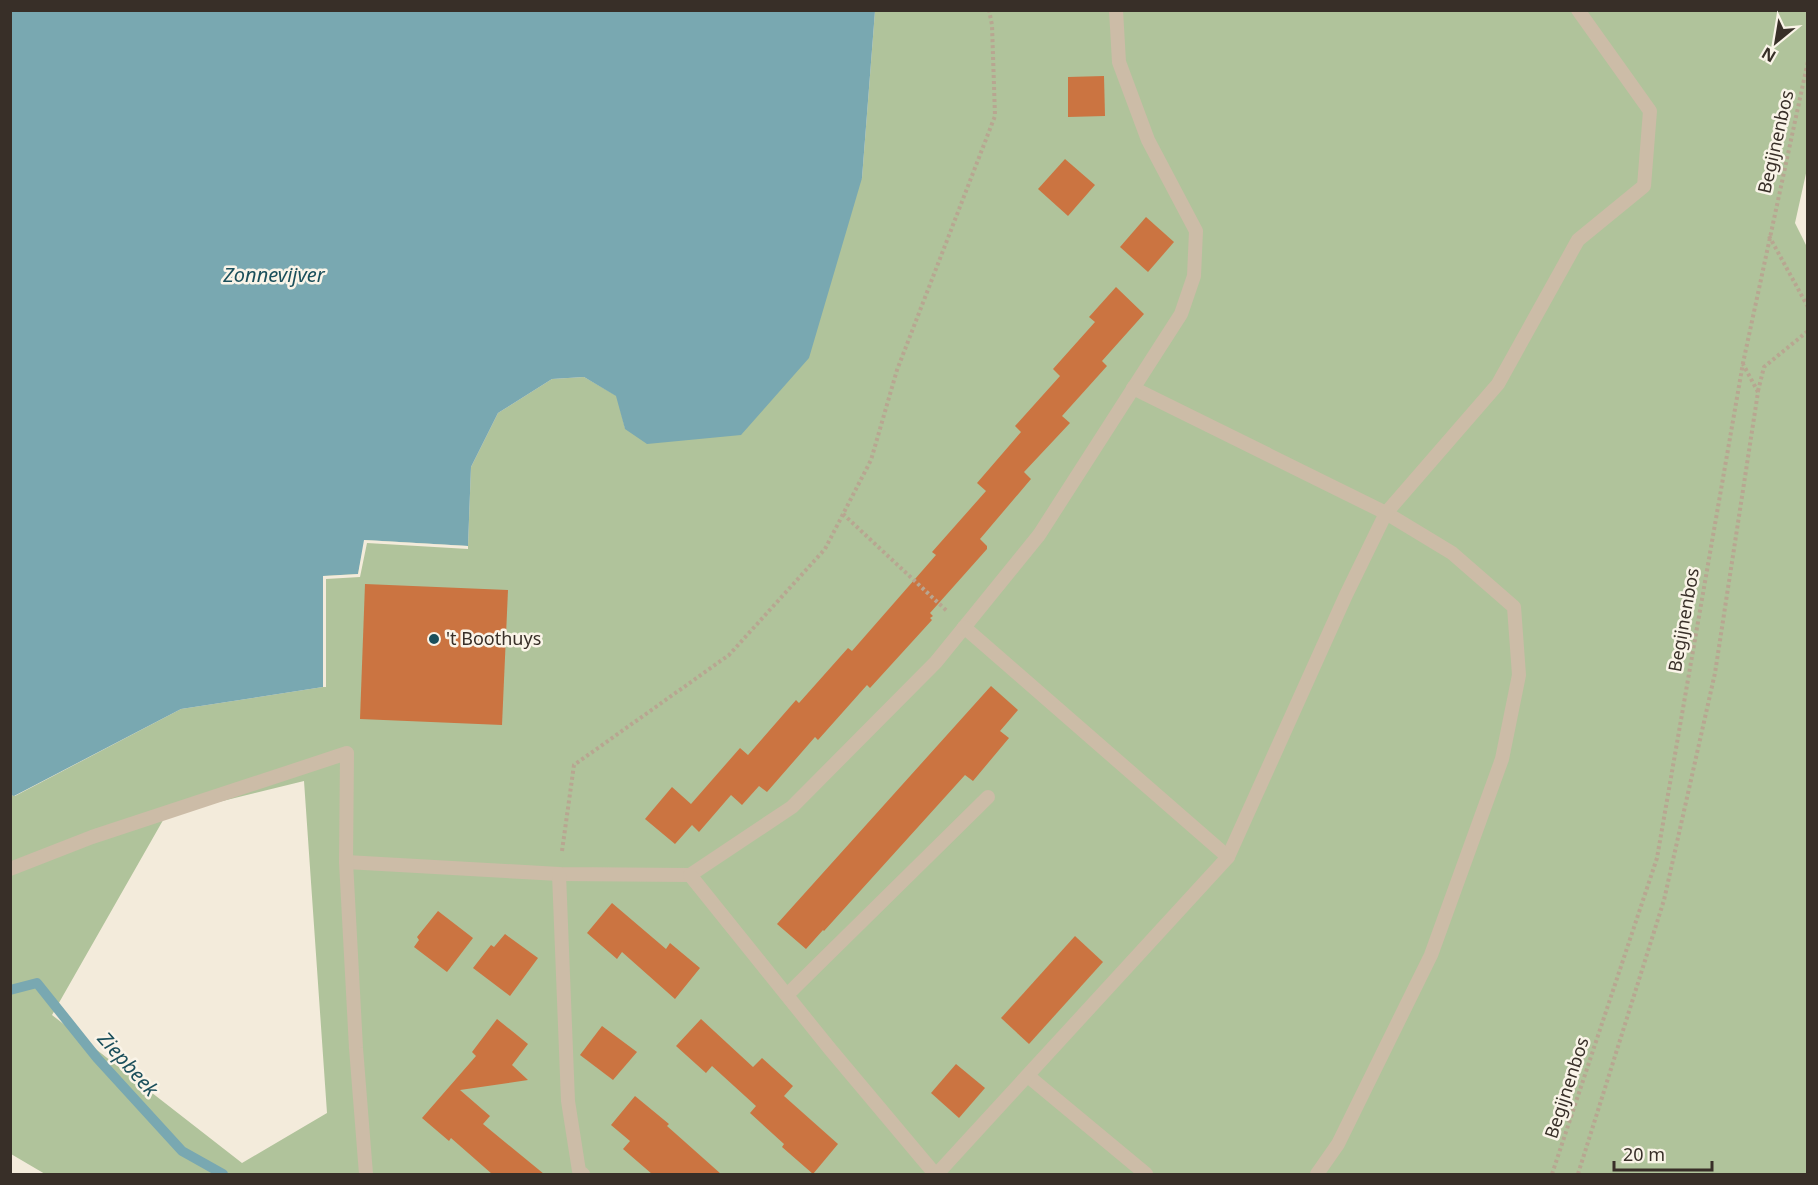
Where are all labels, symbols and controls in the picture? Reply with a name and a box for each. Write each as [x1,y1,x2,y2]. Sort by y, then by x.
north arrow [1746,12,1806,72]
text: N [1757,42,1780,68]
street label: Begijnenbos [1752,88,1799,196]
water label: Zonnevijver [222,261,326,288]
street label: Begijnenbos [1662,566,1704,674]
place label: 't Boothuys [446,626,541,650]
marker: 't Boothuys [427,632,441,646]
water label: Ziepbeek [91,1025,165,1103]
street label: Begijnenbos [1538,1034,1594,1141]
scale bar [1614,1134,1712,1172]
text: 20 m [1623,1142,1665,1166]

